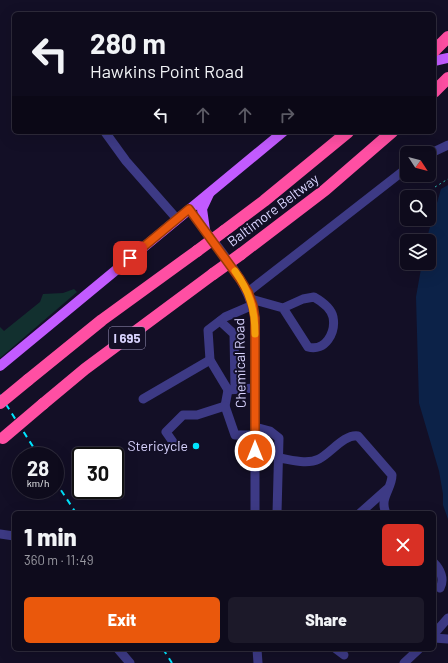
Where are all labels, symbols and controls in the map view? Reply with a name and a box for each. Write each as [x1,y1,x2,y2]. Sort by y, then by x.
text: 280 m [90,26,166,60]
icon: left [24,28,76,80]
text: Hawkins Point Road [90,60,244,82]
icon: left [150,104,172,126]
icon: ahead [192,104,214,126]
icon: ahead [234,104,256,126]
icon: right [276,104,298,126]
north arrow [400,146,436,182]
map controls [400,146,436,270]
street label: Baltimore Beltway [224,169,322,250]
button: search [400,190,436,226]
button: layers [400,234,436,270]
pin [113,241,147,275]
icon: arrive [119,247,141,269]
street label: Chemical Road [230,318,249,408]
road number: I 695 [109,327,145,349]
position arrow [234,430,276,472]
place label: Stericycle [127,437,188,454]
marker: Stericycle [191,441,201,451]
speed limit sign: 30 [72,447,124,499]
text: 28 [27,456,49,480]
text: km/h [27,477,49,489]
text: 1 min [24,522,77,551]
button: close [382,524,424,566]
text: 360 m · 11:49 [24,552,94,568]
button: Exit [24,597,220,643]
button: Share [228,597,424,643]

